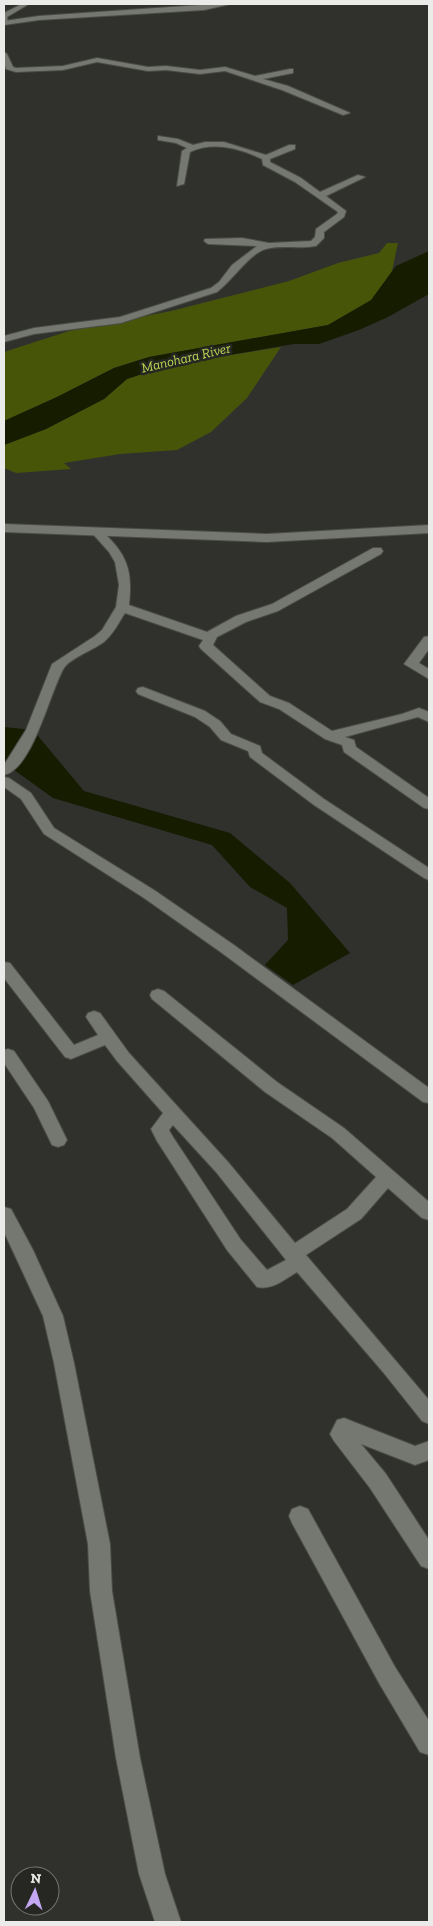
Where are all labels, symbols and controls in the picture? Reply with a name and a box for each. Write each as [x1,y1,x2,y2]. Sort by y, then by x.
water label: Manohara River [140,339,233,377]
north arrow [10,1866,60,1916]
text: N [30,1870,42,1887]

